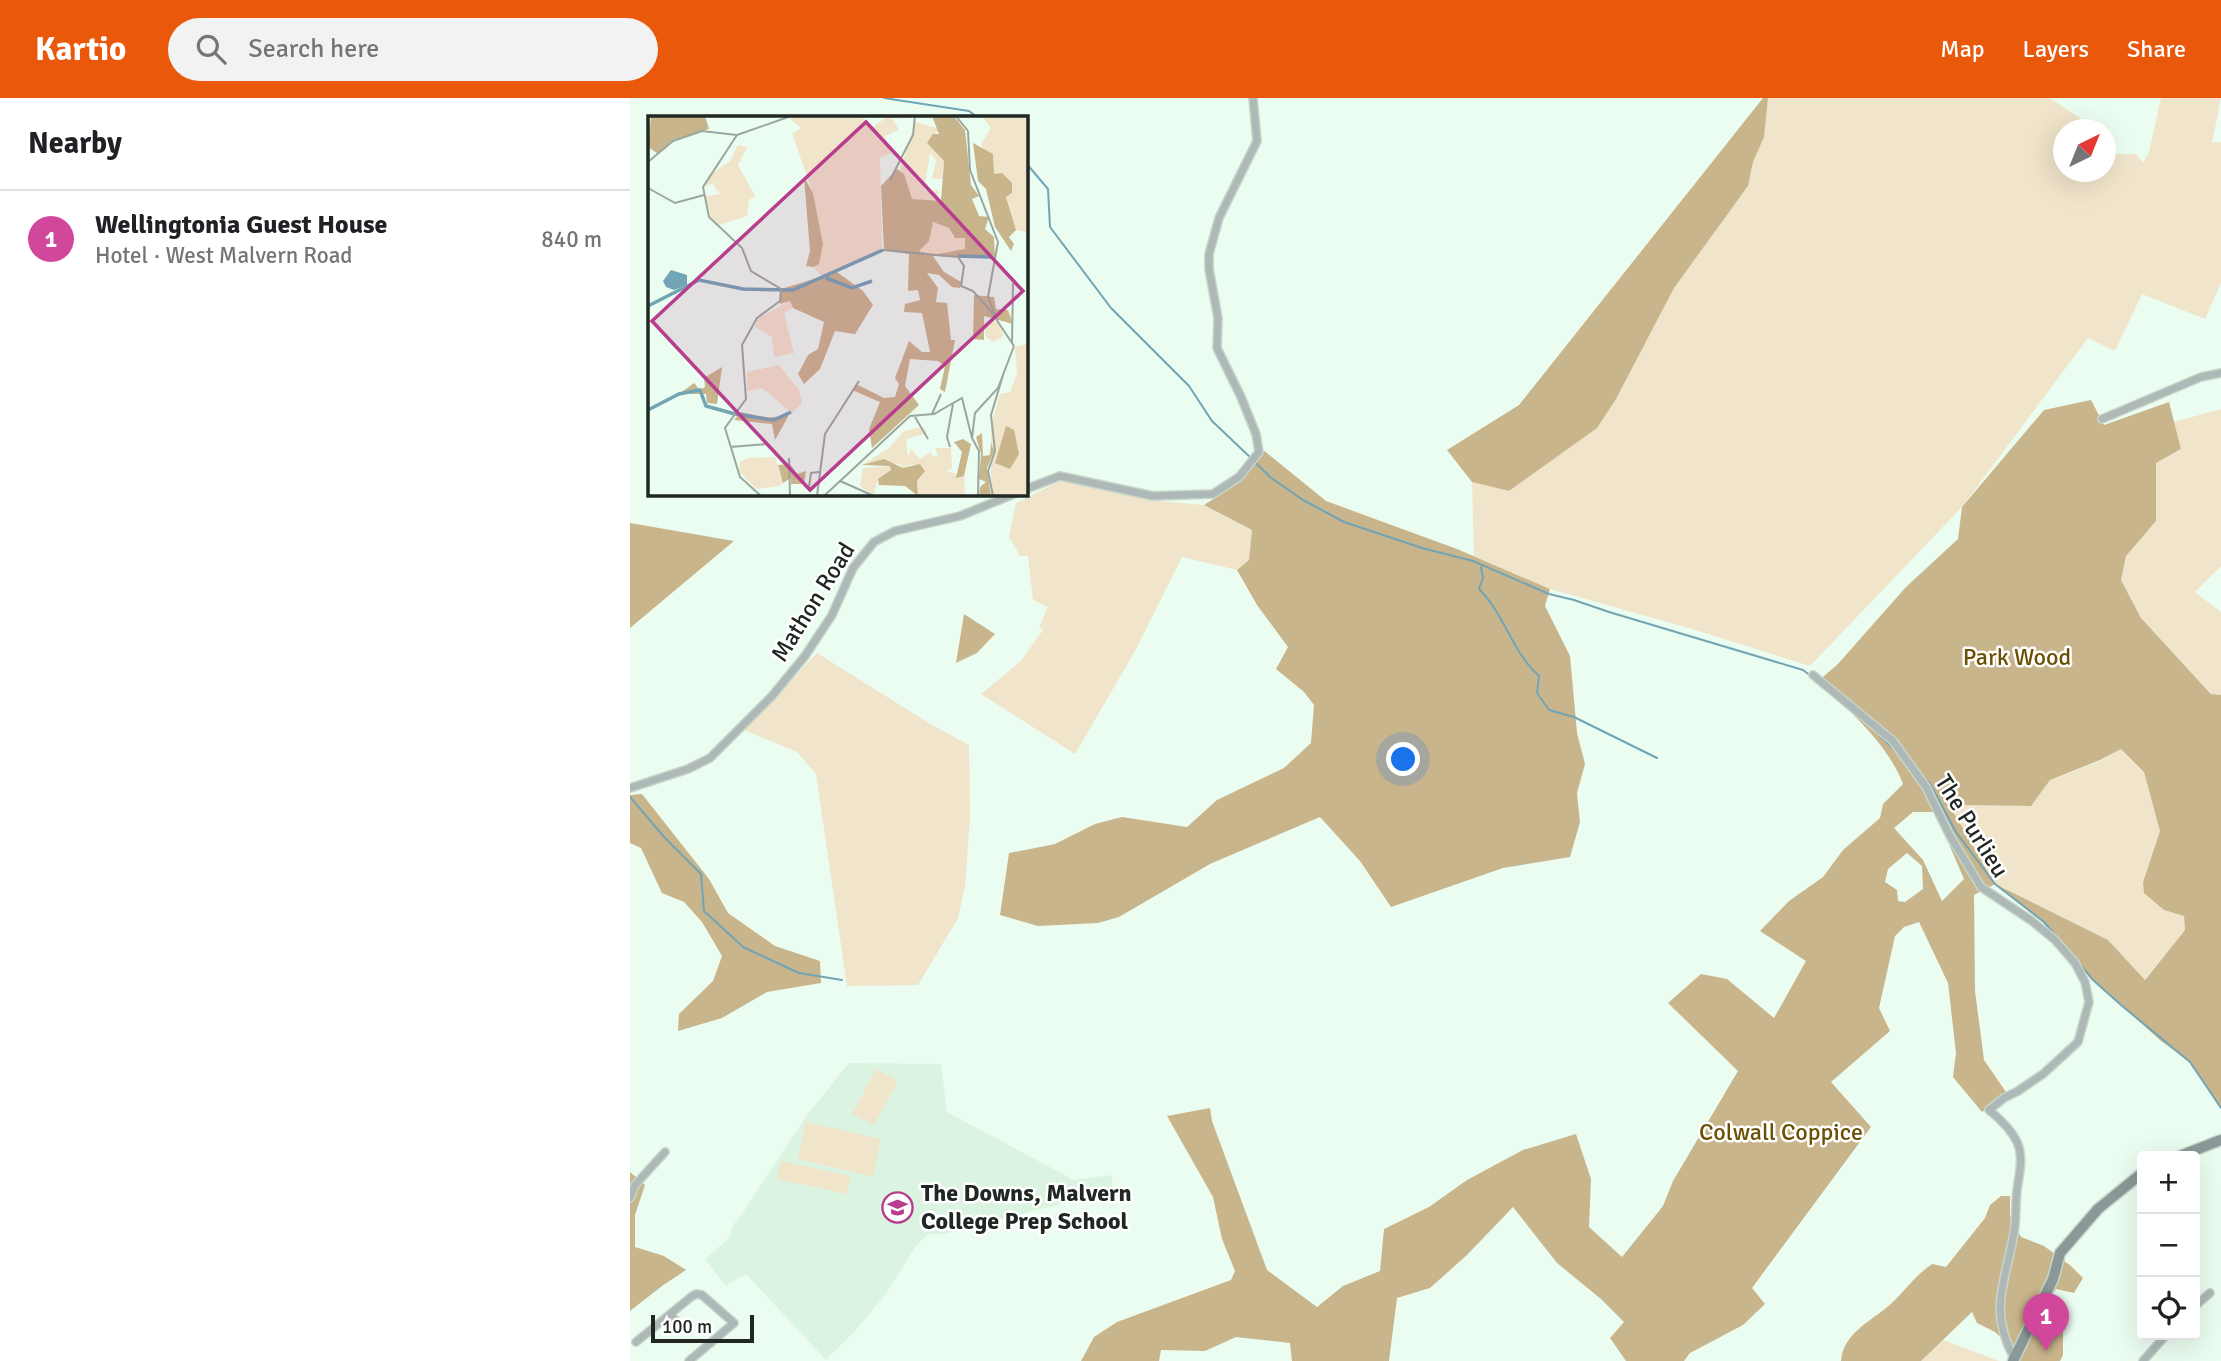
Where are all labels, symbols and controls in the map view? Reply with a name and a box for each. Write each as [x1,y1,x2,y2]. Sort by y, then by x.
search box [168,18,658,81]
text: Kartio [35,29,126,70]
icon: search [192,30,230,68]
text: Search here [248,33,379,65]
text: Map [1940,34,1985,64]
text: Layers [2023,34,2089,64]
text: Share [2127,34,2186,64]
inset map [648,116,1027,495]
north arrow [2053,119,2116,182]
text: Nearby [28,125,122,162]
text: Wellingtonia Guest House [95,209,387,241]
text: 1 [45,225,57,254]
text: 840 m [541,225,602,254]
text: Hotel · West Malvern Road [95,241,353,270]
street label: Mathon Road [765,537,861,667]
park label: Park Wood [1963,642,2071,672]
your location [1386,742,1420,776]
street label: The Purlieu [1929,769,2015,883]
park label: Colwall Coppice [1699,1117,1863,1147]
map controls [2137,1151,2200,1340]
button: + [2137,1151,2200,1214]
place label: The Downs, Malvern College Prep School [921,1178,1132,1236]
school or university icon: The Downs, Malvern College Prep School [881,1190,915,1224]
button: − [2137,1214,2200,1277]
button: locate [2137,1277,2200,1340]
pin: 1 [2023,1293,2069,1351]
scale bar [651,1312,754,1344]
text: 100 m [662,1315,712,1339]

